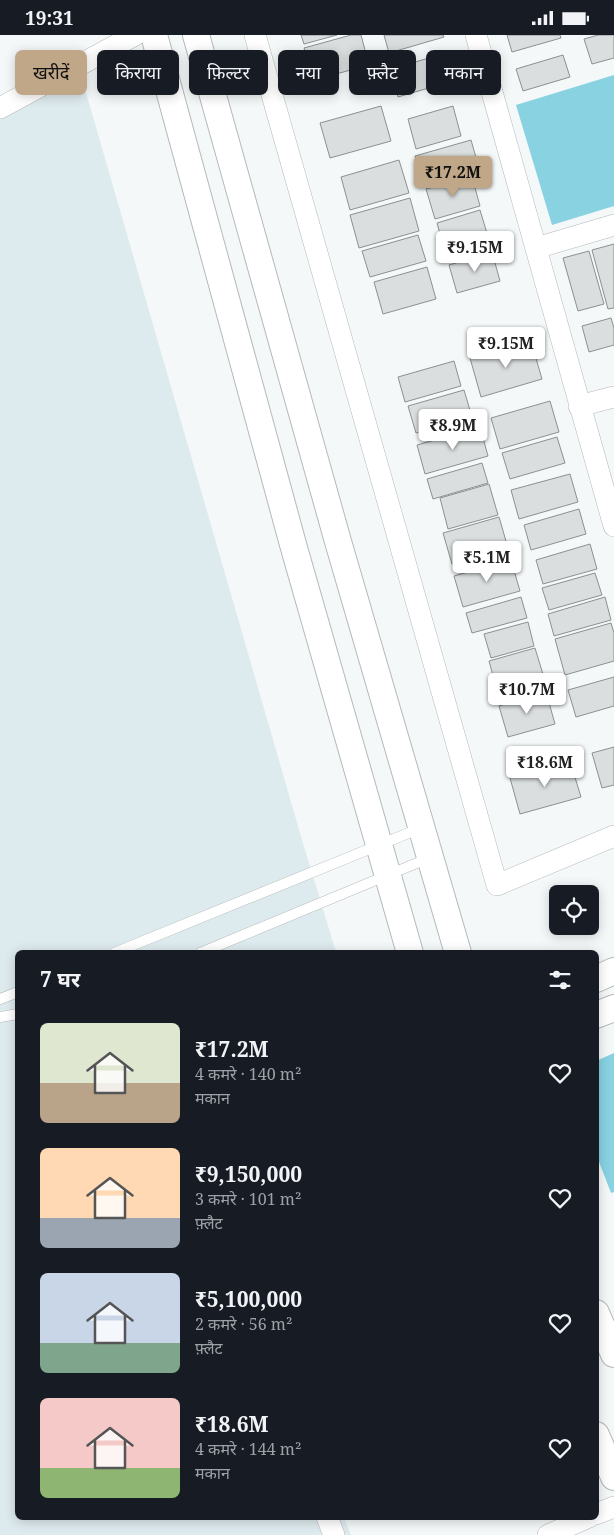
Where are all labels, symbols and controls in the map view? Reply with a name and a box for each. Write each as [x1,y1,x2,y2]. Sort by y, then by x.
text: 19:31 [25,5,74,31]
chip: खरीदें [15,50,87,95]
chip: किराया [97,50,179,95]
chip: फ़िल्टर [189,50,268,95]
chip: नया [278,50,339,95]
chip: फ़्लैट [349,50,416,95]
chip: मकान [426,50,501,95]
pin: ₹17.2M [412,155,494,198]
text: ₹17.2M [425,161,481,183]
pin: ₹9.15M [434,231,516,273]
text: ₹9.15M [447,236,503,258]
pin: ₹9.15M [465,327,547,369]
text: ₹9.15M [478,332,534,354]
pin: ₹8.9M [418,409,488,451]
text: ₹8.9M [430,414,476,436]
pin: ₹5.1M [452,541,522,583]
text: ₹5.1M [464,546,510,568]
pin: ₹10.7M [486,673,568,715]
text: ₹10.7M [499,678,555,700]
pin: ₹18.6M [504,745,586,788]
text: ₹18.6M [517,751,573,773]
map controls [549,885,599,935]
button: locate [549,885,599,935]
text: 7 घर [40,965,80,993]
icon: filters [546,966,574,994]
text: ₹17.2M [195,1035,269,1063]
icon: home [80,1043,140,1103]
icon: heart [546,1059,574,1087]
text: 4 कमरे · 140 m² [195,1063,301,1085]
text: मकान [195,1087,230,1109]
text: ₹9,150,000 [195,1160,302,1188]
icon: home [80,1168,140,1228]
icon: heart [546,1184,574,1212]
text: 3 कमरे · 101 m² [195,1188,301,1210]
text: फ़्लैट [195,1212,223,1234]
text: ₹5,100,000 [195,1285,302,1313]
icon: home [80,1293,140,1353]
icon: heart [546,1309,574,1337]
text: 2 कमरे · 56 m² [195,1313,292,1335]
text: फ़्लैट [195,1337,223,1359]
text: ₹18.6M [195,1410,269,1438]
icon: home [80,1418,140,1478]
icon: heart [546,1434,574,1462]
text: 4 कमरे · 144 m² [195,1438,301,1460]
text: मकान [195,1462,230,1484]

